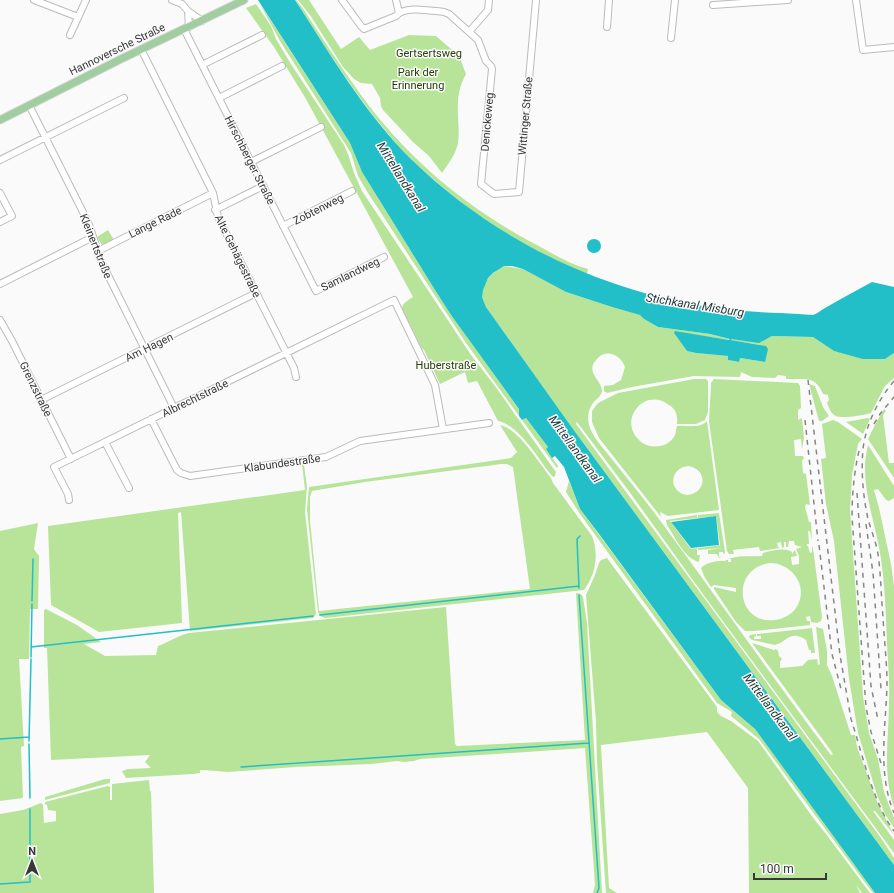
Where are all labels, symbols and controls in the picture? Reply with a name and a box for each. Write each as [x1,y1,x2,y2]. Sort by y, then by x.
street label: Hannoversche Straße [67,21,167,78]
park label: Gertsertsweg [396,47,462,60]
park label: Park der Erinnerung [392,66,444,92]
street label: Wittinger Straße [516,76,535,156]
street label: Denickeweg [478,92,497,152]
street label: Hirschberger Straße [222,114,278,207]
water label: Mittellandkanal [374,140,428,215]
street label: Zobtenweg [291,191,346,228]
street label: Lange Rade [127,204,184,241]
street label: Kleinertstraße [77,212,114,281]
street label: Alte Gehägestraße [212,213,263,300]
street label: Samlandweg [319,255,382,294]
water label: Stichkanal Misburg [645,290,746,320]
street label: Am Hagen [123,330,175,365]
park label: Huberstraße [416,359,477,372]
street label: Grenzstraße [17,360,55,419]
street label: Albrechtstraße [160,377,231,420]
water label: Mittellandkanal [546,413,604,485]
street label: Klabundestraße [243,452,321,475]
water label: Mittellandkanal [740,671,800,743]
north arrow [12,841,52,881]
text: N [28,845,36,858]
scale bar [754,855,826,881]
text: 100 m [760,862,794,876]

